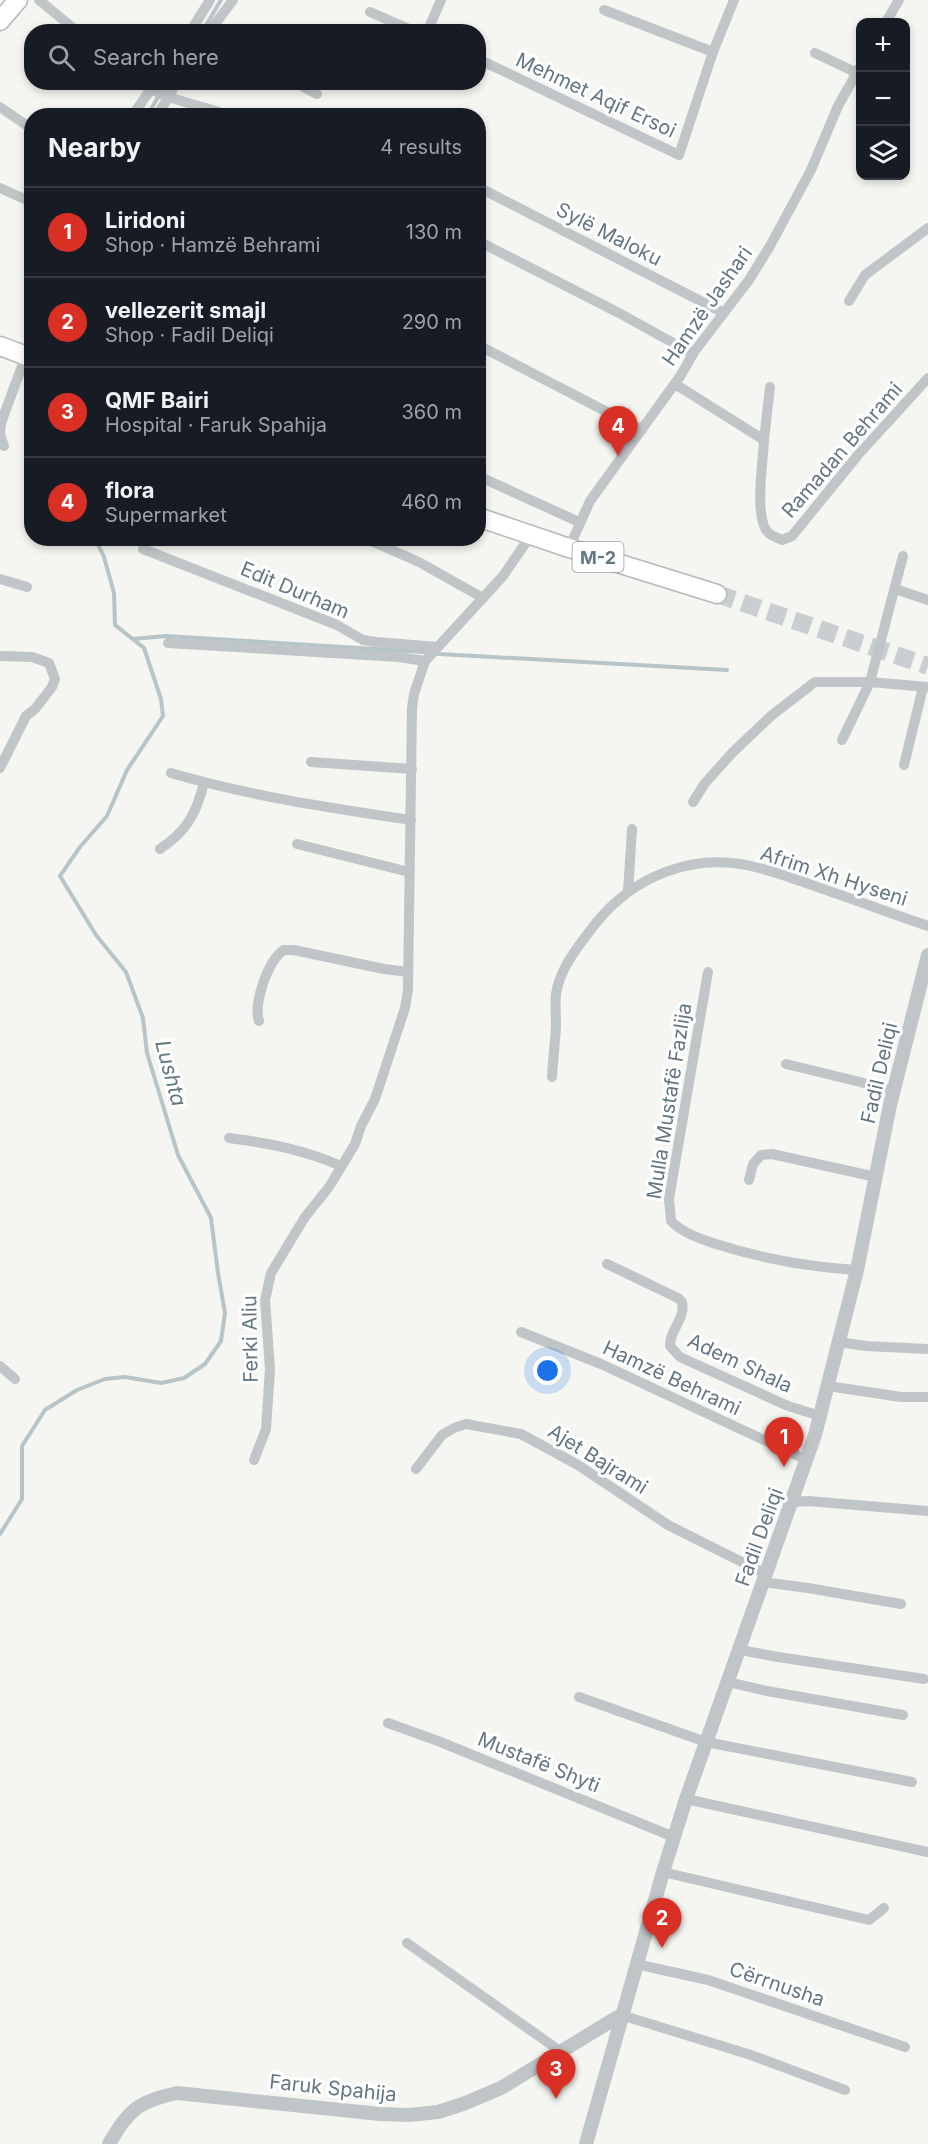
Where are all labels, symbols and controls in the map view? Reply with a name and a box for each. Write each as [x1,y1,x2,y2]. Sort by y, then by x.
map controls [856,18,910,180]
button: + [856,18,910,72]
search box [24,24,486,90]
icon: search [45,41,78,74]
text: Search here [93,44,219,70]
street label: Mehmet Aqif Ersoi [512,47,680,143]
button: − [856,72,910,126]
button: layers [856,126,910,180]
text: Nearby [48,132,141,163]
text: 4 results [380,135,462,159]
street label: Sylë Maloku [552,197,666,271]
text: Liridoni [105,207,186,233]
text: 1 [63,220,72,244]
text: 130 m [406,220,462,244]
text: Shop · Hamzë Behrami [105,233,320,257]
street label: Hamzë Jashari [657,242,757,370]
text: vellezerit smajl [105,297,266,323]
text: 2 [61,310,74,334]
text: 290 m [402,310,462,334]
text: Shop · Fadil Deliqi [105,323,274,347]
street label: Ramadan Behrami [777,377,907,523]
text: QMF Bairi [105,387,209,413]
text: 3 [61,400,74,424]
text: 360 m [401,400,462,424]
pin: 4 [598,406,638,456]
text: Hospital · Faruk Spahija [105,413,327,437]
text: flora [105,477,155,503]
text: 4 [61,490,74,514]
text: 460 m [401,490,462,514]
text: Supermarket [105,503,227,527]
road number: M-2 [572,542,624,572]
street label: Edit Durham [237,556,353,624]
street label: Afrim Xh Hyseni [757,841,911,911]
street label: Mulla Mustafë Fazlija [642,1001,696,1201]
street label: Fadil Deliqi [856,1020,902,1126]
water label: Lushta [150,1037,192,1109]
street label: Ferki Aliu [237,1295,263,1383]
street label: Adem Shala [684,1328,796,1398]
street label: Hamzë Behrami [599,1336,745,1420]
your location [533,1356,562,1385]
pin: 1 [764,1418,804,1467]
street label: Ajet Bajrami [544,1419,652,1499]
street label: Fadil Deliqi [730,1485,788,1589]
street label: Mustafë Shyti [474,1727,604,1797]
pin: 2 [642,1898,682,1948]
street label: Cërrnusha [726,1957,828,2011]
pin: 3 [536,2050,576,2099]
street label: Faruk Spahija [268,2069,398,2107]

